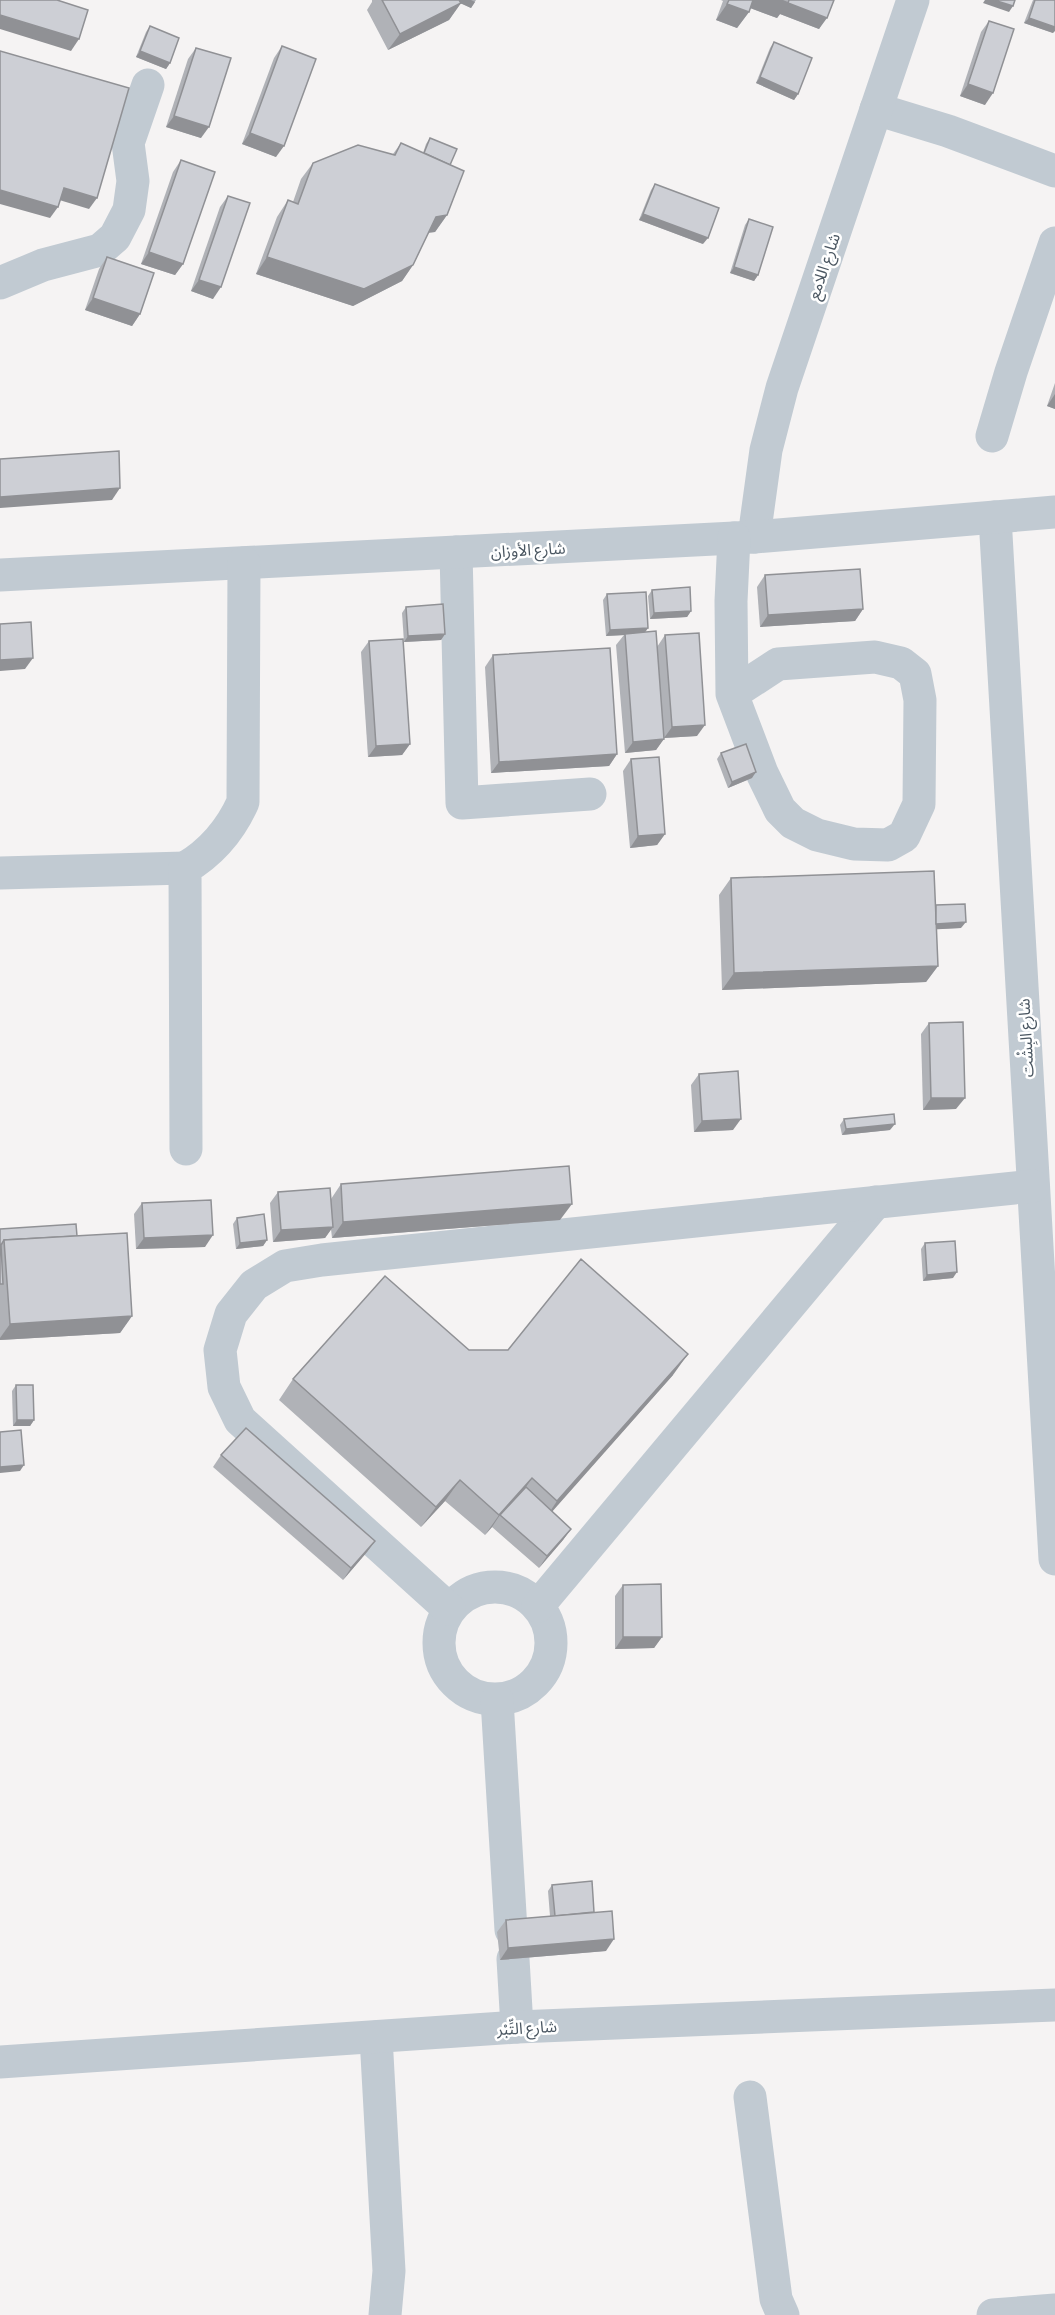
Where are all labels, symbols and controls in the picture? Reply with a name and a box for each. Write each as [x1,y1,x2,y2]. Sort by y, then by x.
street label: شارع اللامع [803,230,847,303]
street label: شارع الأوزان [490,538,566,564]
street label: شارع البِشْت [1013,998,1041,1078]
street label: شارع التِّبْر [495,2016,558,2042]

